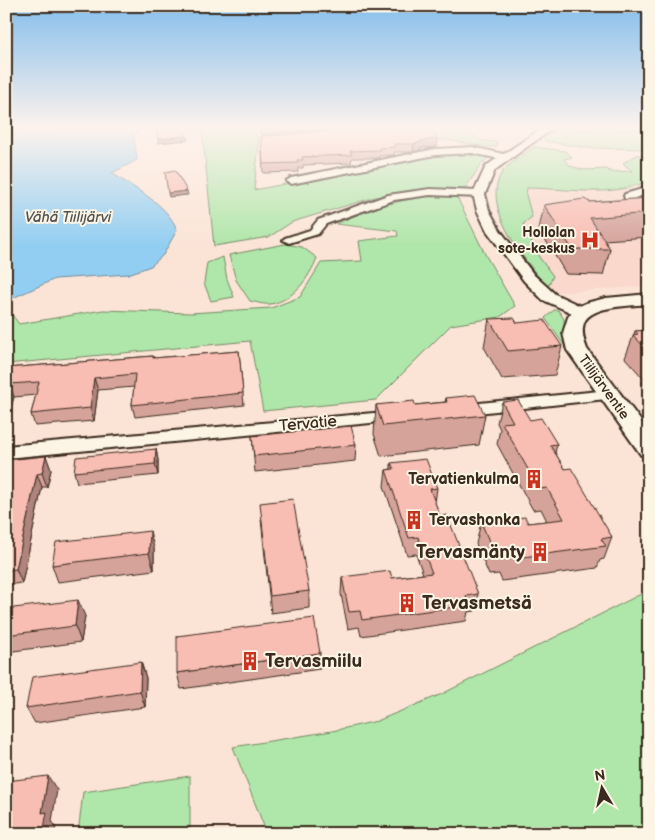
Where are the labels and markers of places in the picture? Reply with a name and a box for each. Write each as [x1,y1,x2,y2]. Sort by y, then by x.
place label: Hollolan sote-keskus [498,224,575,257]
hospital icon: Hollolan sote-keskus [579,229,601,251]
building icon: Tervatienkulma [523,468,545,490]
place label: Tervatienkulma [408,470,519,489]
building icon: Tervashonka [403,509,425,531]
place label: Tervashonka [429,511,520,530]
place label: Tervasmänty [416,541,525,564]
building icon: Tervasmänty [529,541,551,563]
building icon: Tervasmetsä [396,592,418,614]
place label: Tervasmetsä [422,592,532,615]
building icon: Tervasmiilu [239,650,261,672]
place label: Tervasmiilu [265,650,362,673]

